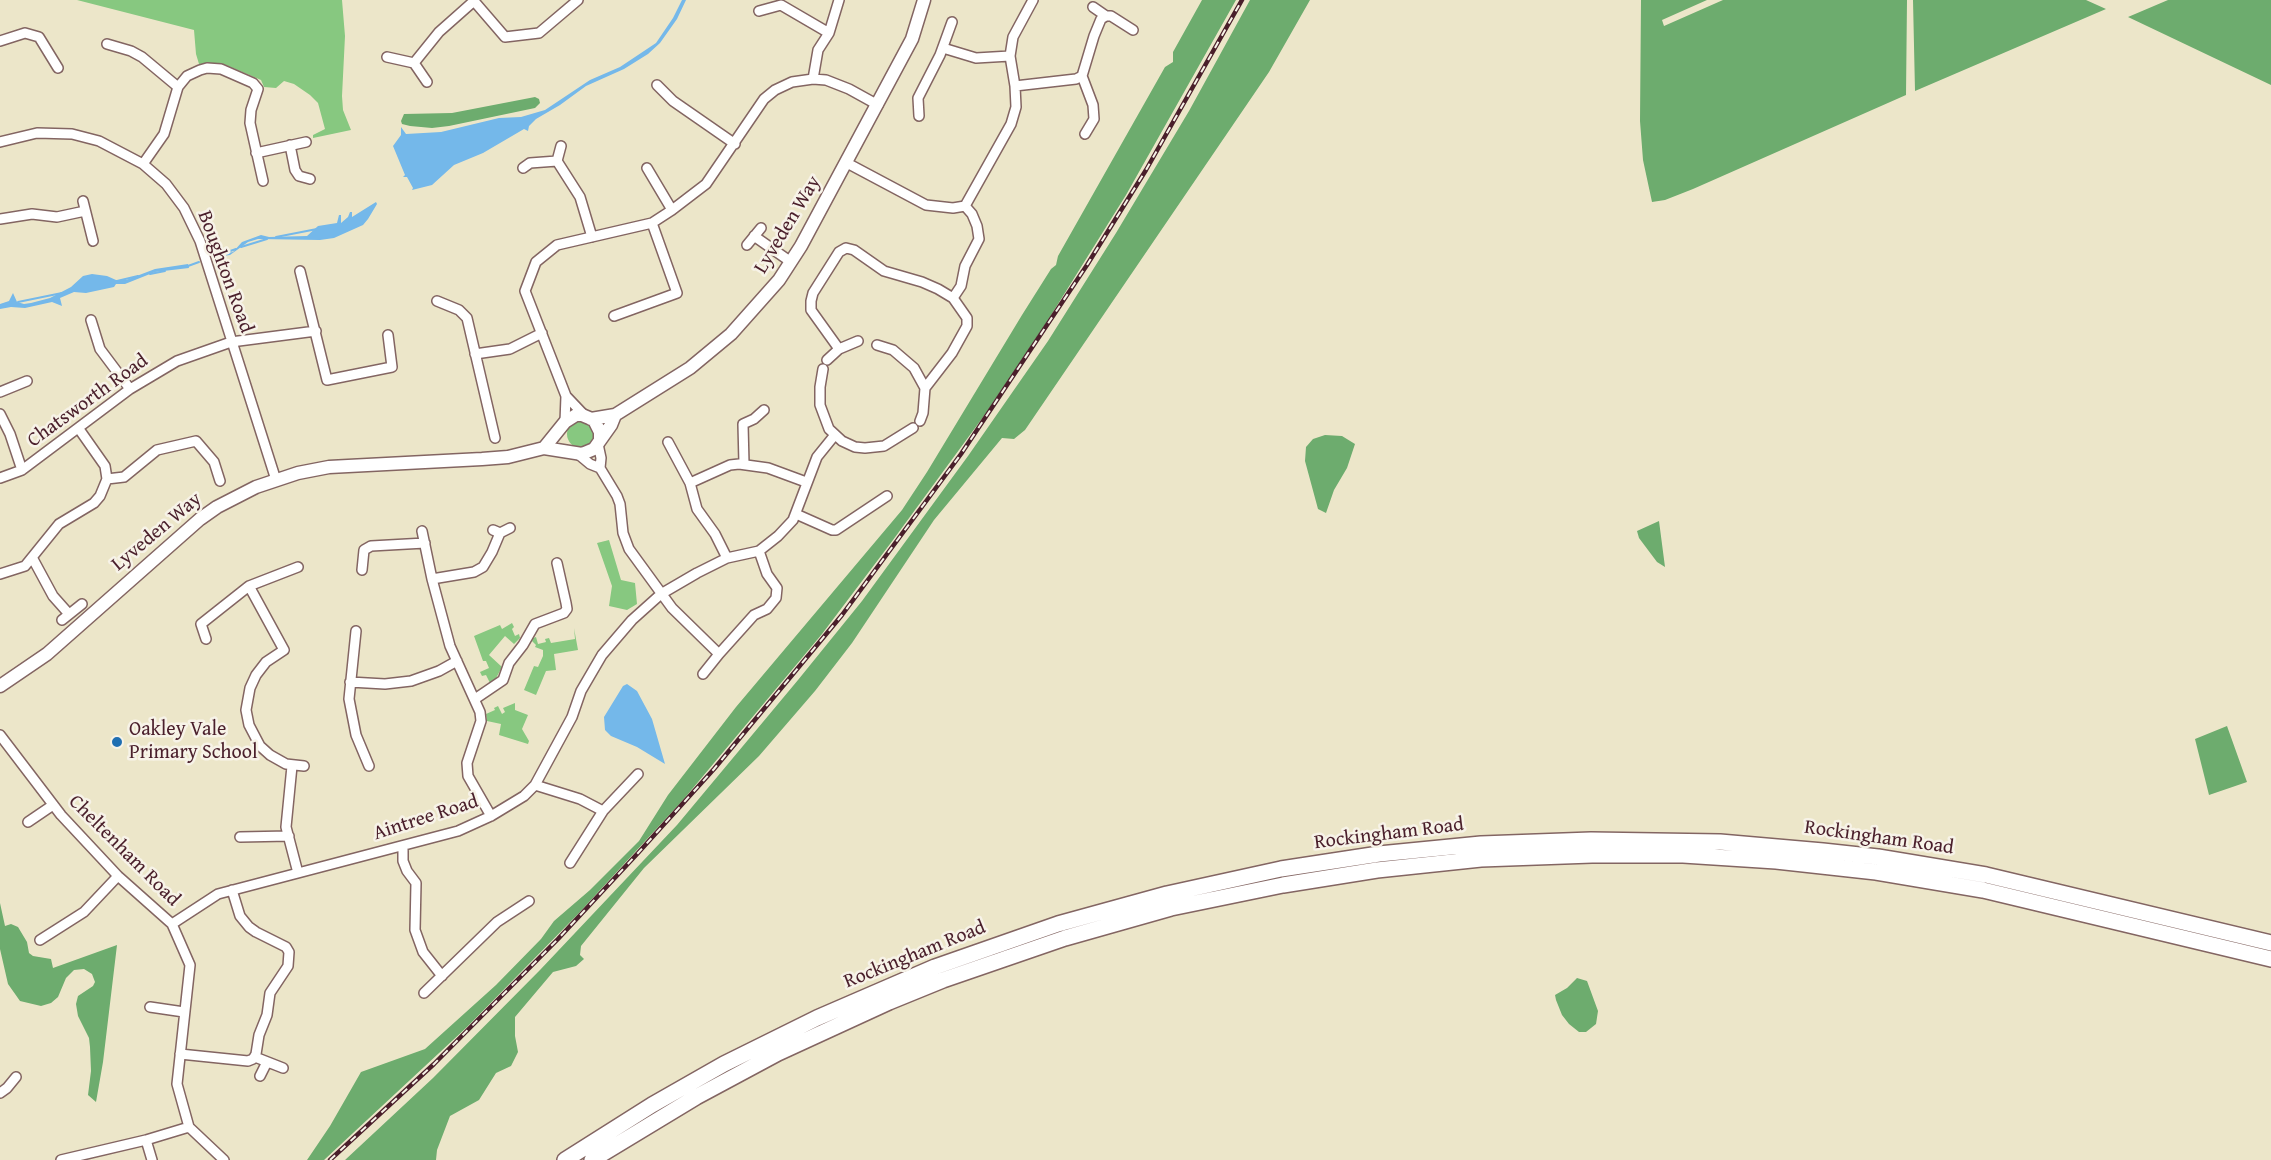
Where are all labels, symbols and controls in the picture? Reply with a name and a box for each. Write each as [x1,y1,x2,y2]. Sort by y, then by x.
street label: Lyveden Way [749,172,827,278]
street label: Boughton Road [192,208,258,336]
street label: Chatsworth Road [23,349,153,453]
street label: Lyveden Way [107,487,207,577]
place label: Oakley Vale Primary School [129,718,258,765]
marker: Oakley Vale Primary School [110,735,124,749]
street label: Cheltenham Road [63,790,185,912]
street label: Aintree Road [370,790,482,846]
street label: Rockingham Road [1313,813,1465,855]
street label: Rockingham Road [1803,816,1955,860]
street label: Rockingham Road [841,916,989,994]

